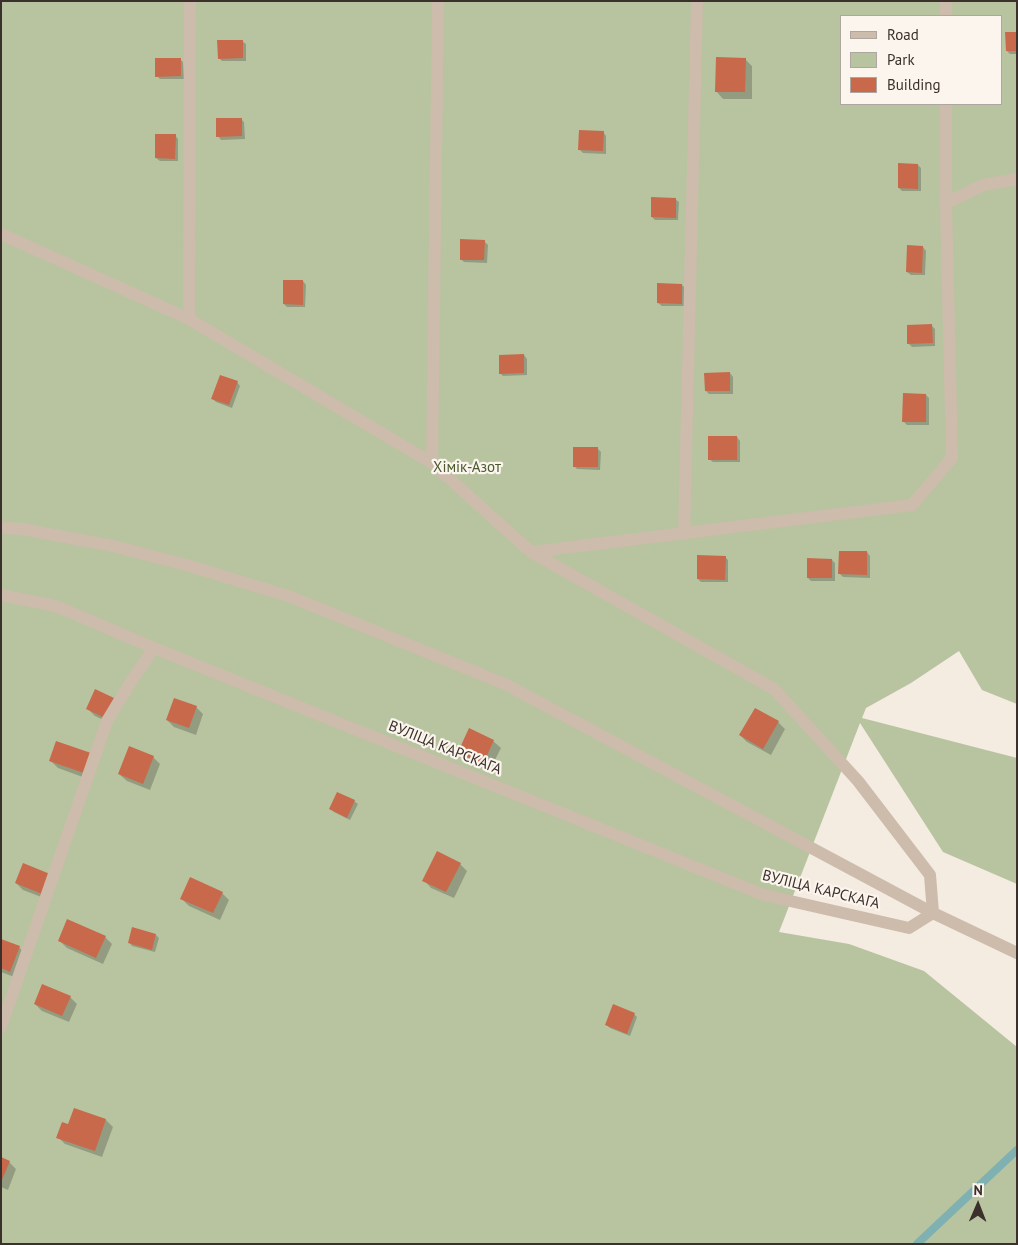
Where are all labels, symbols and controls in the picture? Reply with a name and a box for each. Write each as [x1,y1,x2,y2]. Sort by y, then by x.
legend [840,15,1003,105]
text: Road [887,25,919,44]
text: Park [887,50,915,69]
text: Building [887,75,941,94]
park label: Хімік-Азот [433,459,501,477]
street label: ВУЛІЦА КАРСКАГА [386,717,504,779]
street label: ВУЛІЦА КАРСКАГА [760,867,882,913]
north arrow [953,1180,1003,1230]
text: N [973,1181,983,1199]

